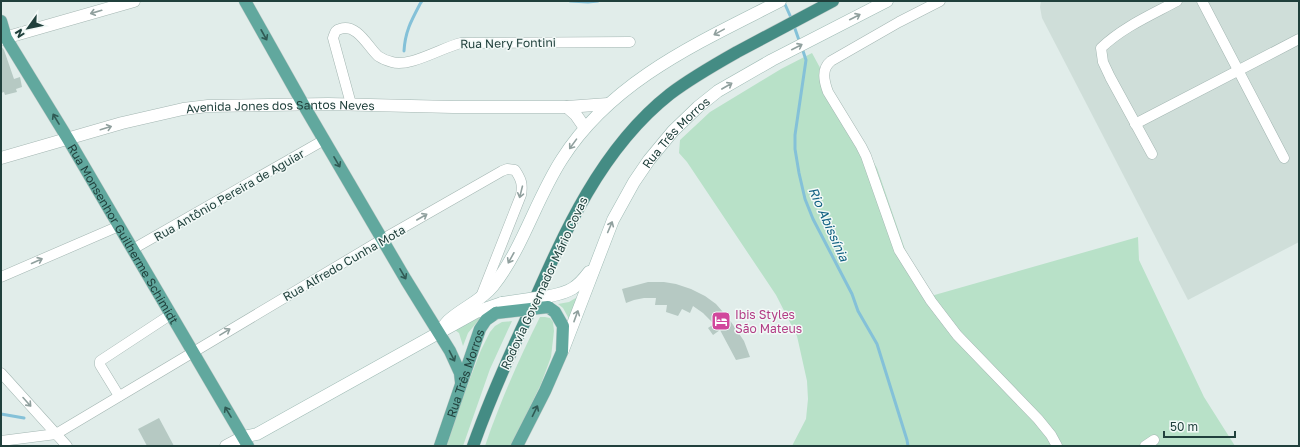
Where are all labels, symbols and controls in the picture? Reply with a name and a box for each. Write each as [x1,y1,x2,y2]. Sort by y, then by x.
north arrow [8,8,48,48]
one-way arrow [90,9,103,16]
one-way arrow [849,13,861,21]
text: N [11,27,27,41]
one-way arrow [261,29,269,41]
one-way arrow [713,29,725,36]
street label: Rua Nery Fontini [460,35,556,51]
one-way arrow [791,43,803,50]
one-way arrow [721,81,733,89]
street label: Rua Três Morros [638,93,713,171]
street label: Avenida Jones dos Santos Neves [185,96,375,116]
one-way arrow [51,113,59,125]
one-way arrow [99,124,112,131]
one-way arrow [568,138,577,149]
street label: Rua Monsenhor Guilherme Schimidt [65,141,182,327]
street label: Rua Antônio Pereira de Aguiar [151,145,307,244]
one-way arrow [334,156,342,168]
water label: Rio Abissínia [805,184,853,264]
one-way arrow [516,185,524,198]
street label: Rodovia Governador Mário Covas [497,194,591,372]
one-way arrow [416,212,428,220]
one-way arrow [607,221,615,233]
street label: Rua Alfredo Cunha Mota [280,222,408,304]
one-way arrow [506,252,514,264]
one-way arrow [30,257,42,264]
one-way arrow [399,268,407,280]
place label: Ibis Styles São Mateus [735,307,802,336]
one-way arrow [572,310,580,322]
hotel icon: Ibis Styles São Mateus [710,310,732,332]
street label: Rua Três Morros [443,327,487,419]
one-way arrow [219,328,231,336]
one-way arrow [449,350,457,362]
one-way arrow [23,397,32,407]
one-way arrow [532,406,539,418]
one-way arrow [224,407,232,418]
scale bar [1164,413,1235,439]
text: 50 m [1170,419,1198,434]

